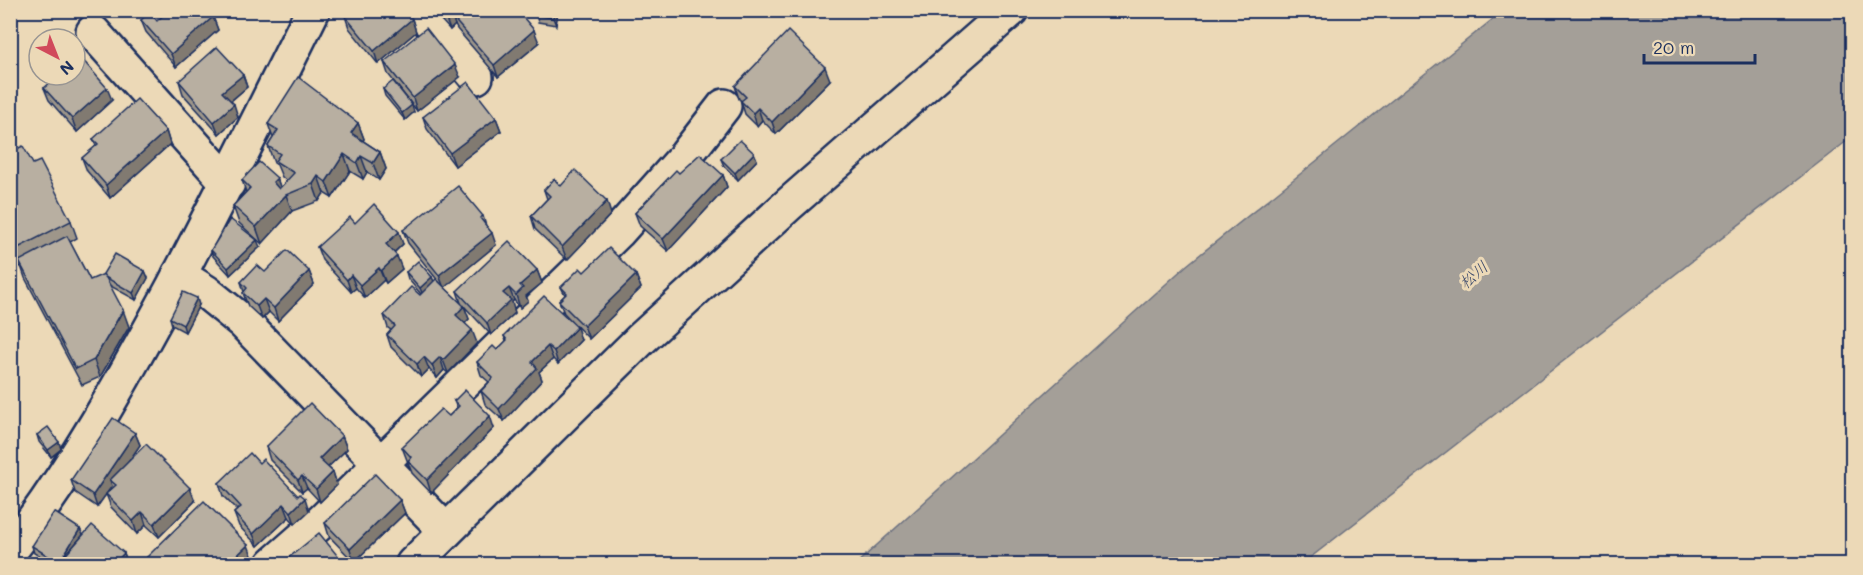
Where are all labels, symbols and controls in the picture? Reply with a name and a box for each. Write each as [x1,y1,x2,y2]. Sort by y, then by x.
north arrow [27,27,87,87]
scale bar [1644,27,1755,65]
text: 20 m [1653,35,1694,59]
text: N [56,57,79,80]
water label: 松川 [1454,256,1492,292]

